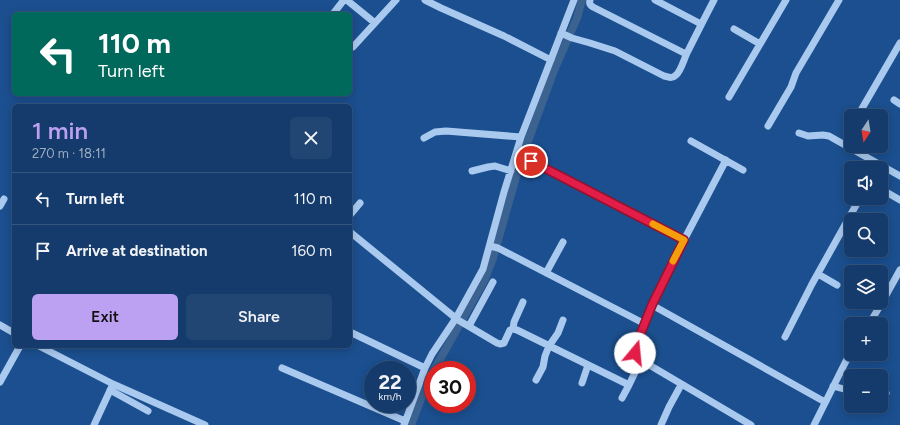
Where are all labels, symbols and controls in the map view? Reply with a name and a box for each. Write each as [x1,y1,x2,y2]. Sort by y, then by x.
text: 110 m [98,26,171,60]
icon: left [32,28,84,80]
text: Turn left [98,60,165,82]
north arrow [844,109,888,153]
map controls [844,109,888,413]
text: 1 min [32,116,88,145]
button: close [290,117,332,159]
pin [514,144,548,178]
text: 270 m · 18:11 [32,146,106,161]
icon: arrive [520,150,542,172]
button: sound [844,161,888,205]
icon: left [32,188,54,210]
text: Turn left [66,190,124,208]
text: 110 m [294,190,332,208]
button: search [844,213,888,257]
icon: arrive [32,240,54,262]
text: Arrive at destination [66,242,207,260]
text: 160 m [291,242,332,260]
button: layers [844,265,888,309]
button: Exit [32,294,178,340]
button: Share [186,294,332,340]
button: + [844,317,888,361]
position arrow [614,332,656,374]
speed limit sign: 30 [424,361,476,413]
button: − [844,369,888,413]
text: 22 [378,370,402,394]
text: km/h [379,390,401,403]

